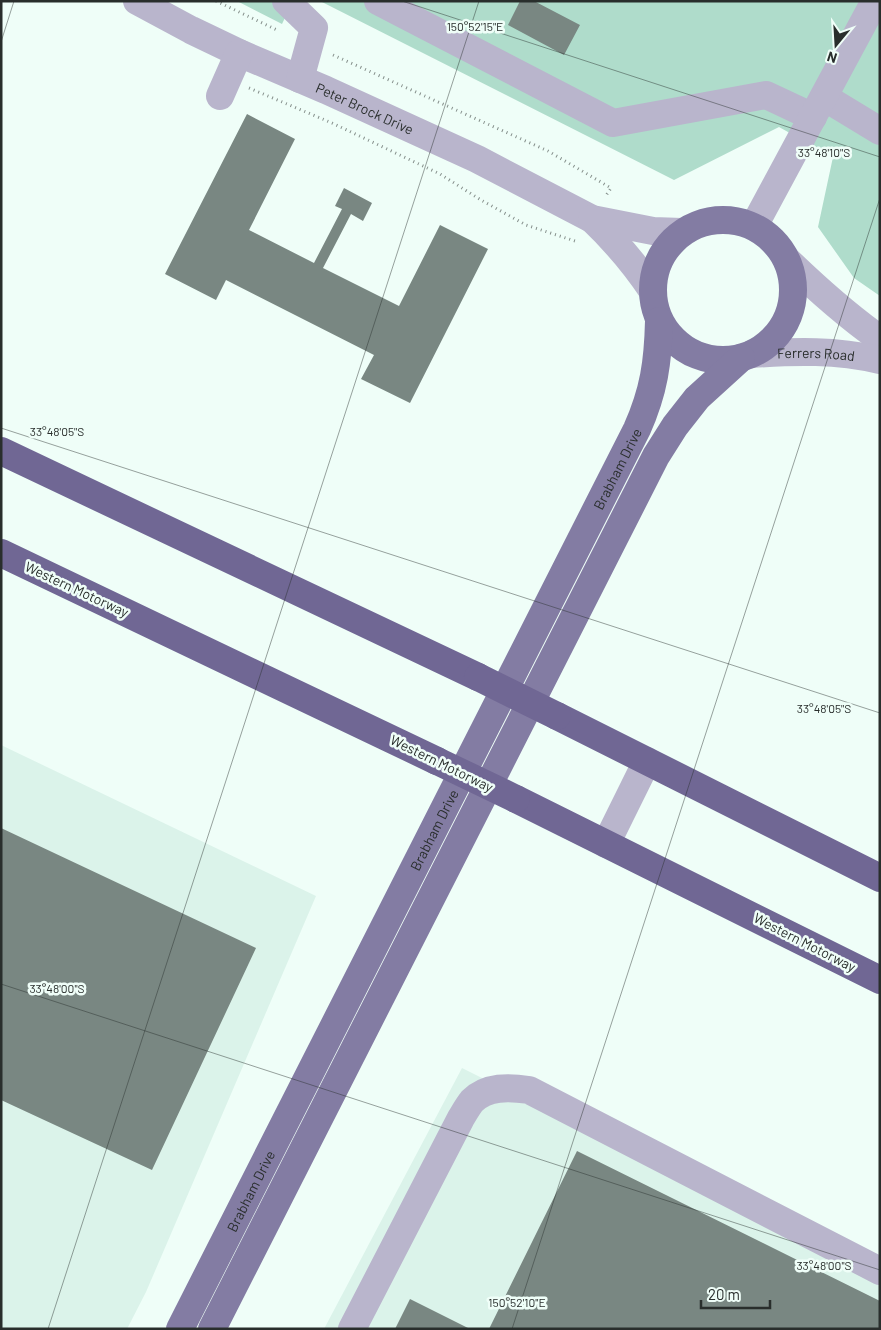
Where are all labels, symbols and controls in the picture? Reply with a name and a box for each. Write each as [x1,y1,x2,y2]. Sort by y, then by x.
text: 150°52'15"E [447,19,503,33]
north arrow [811,20,861,70]
text: N [825,48,839,67]
street label: Peter Brock Drive [314,78,417,138]
text: 33°48'10"S [798,145,850,159]
street label: Ferrers Road [777,343,856,364]
text: 33°48'05"S [30,424,84,438]
street label: Brabham Drive [589,425,645,512]
street label: Western Motorway [22,558,132,621]
text: 33°48'05"S [797,701,851,715]
street label: Western Motorway [388,731,497,796]
street label: Brabham Drive [406,786,461,873]
street label: Western Motorway [751,909,859,975]
text: 33°48'00"S [29,981,85,995]
street label: Brabham Drive [222,1147,278,1234]
text: 33°48'00"S [796,1258,852,1272]
scale bar [701,1278,770,1310]
text: 20 m [708,1285,740,1303]
text: 150°52'10"E [488,1295,546,1309]

